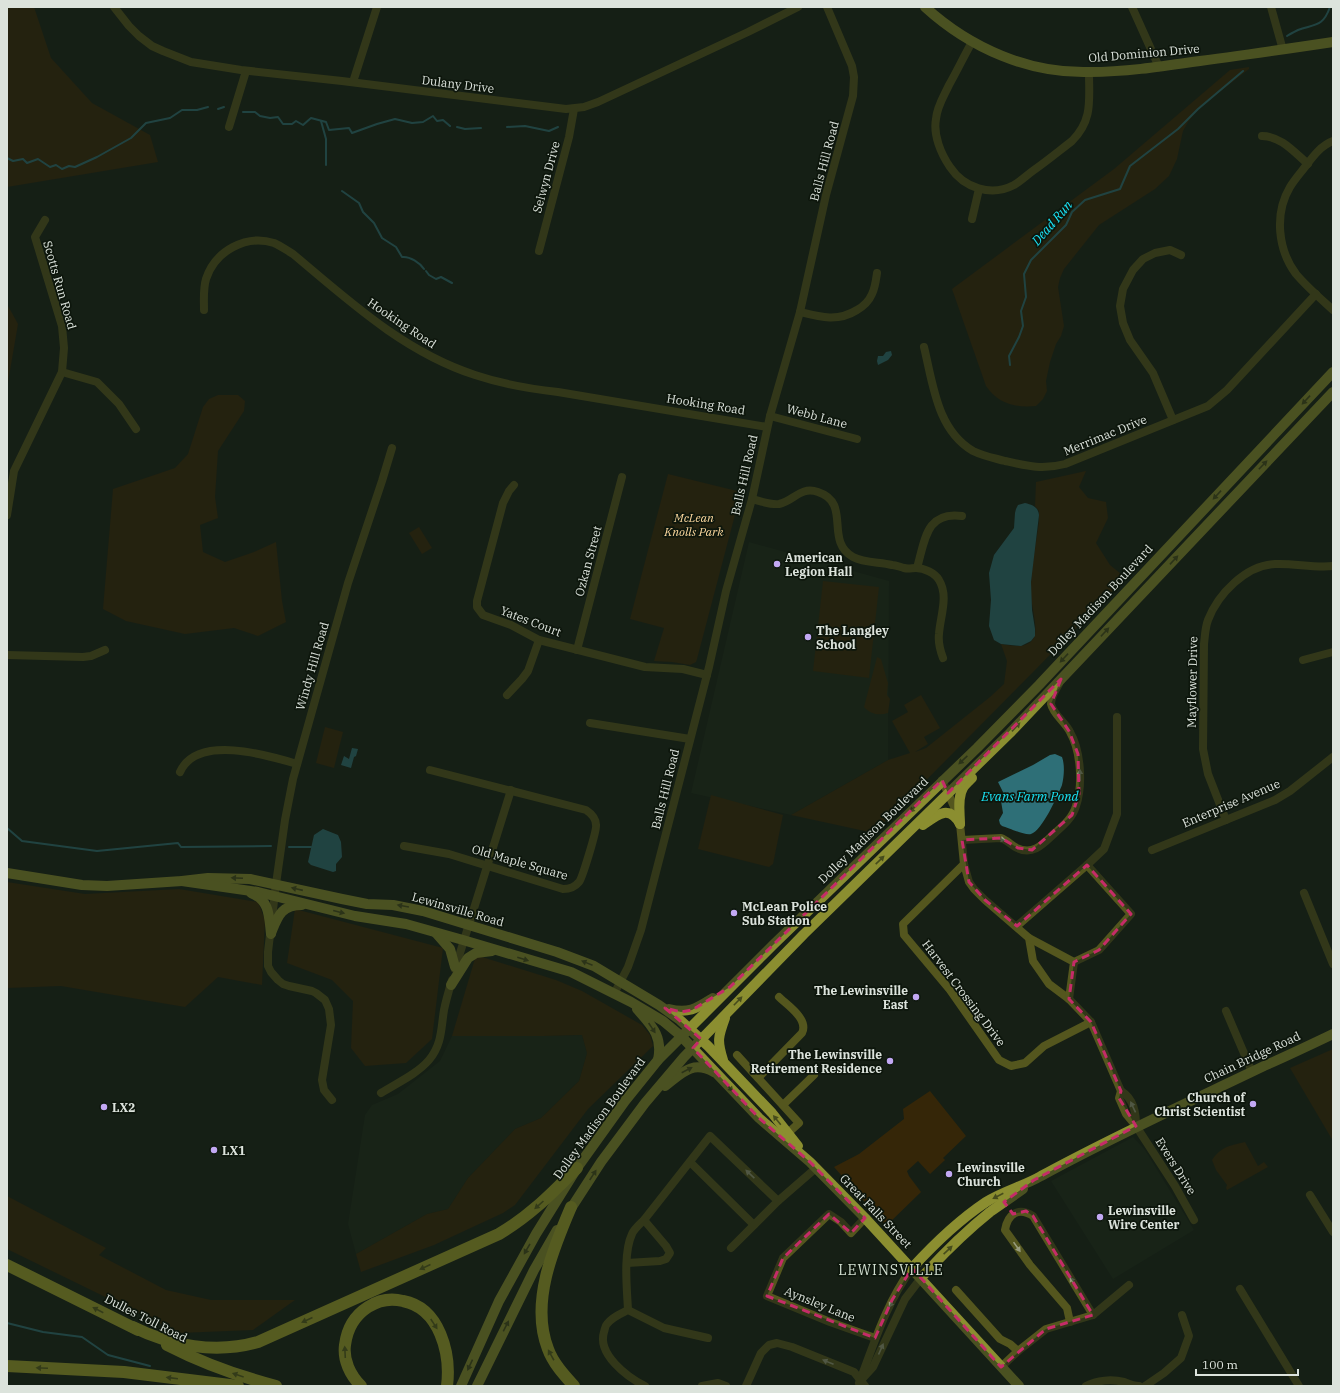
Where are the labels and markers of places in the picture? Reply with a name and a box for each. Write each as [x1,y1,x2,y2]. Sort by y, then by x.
place label: American Legion Hall [785,550,852,579]
marker: American Legion Hall [772,559,782,569]
place label: The Langley School [816,623,889,652]
marker: The Langley School [803,632,813,642]
place label: McLean Police Sub Station [742,899,827,928]
marker: McLean Police Sub Station [729,908,739,918]
place label: The Lewinsville East [814,983,909,1012]
marker: The Lewinsville East [911,992,921,1002]
place label: The Lewinsville Retirement Residence [751,1047,882,1076]
marker: The Lewinsville Retirement Residence [885,1056,895,1066]
place label: Church of Christ Scientist [1154,1090,1246,1119]
marker: Church of Christ Scientist [1248,1099,1258,1109]
place label: LX2 [112,1100,135,1115]
marker: LX2 [99,1102,109,1112]
place label: LX1 [222,1143,245,1158]
marker: LX1 [209,1145,219,1155]
place label: Lewinsville Church [957,1160,1025,1189]
marker: Lewinsville Church [944,1169,954,1179]
place label: Lewinsville Wire Center [1108,1203,1180,1232]
marker: Lewinsville Wire Center [1095,1212,1105,1222]

